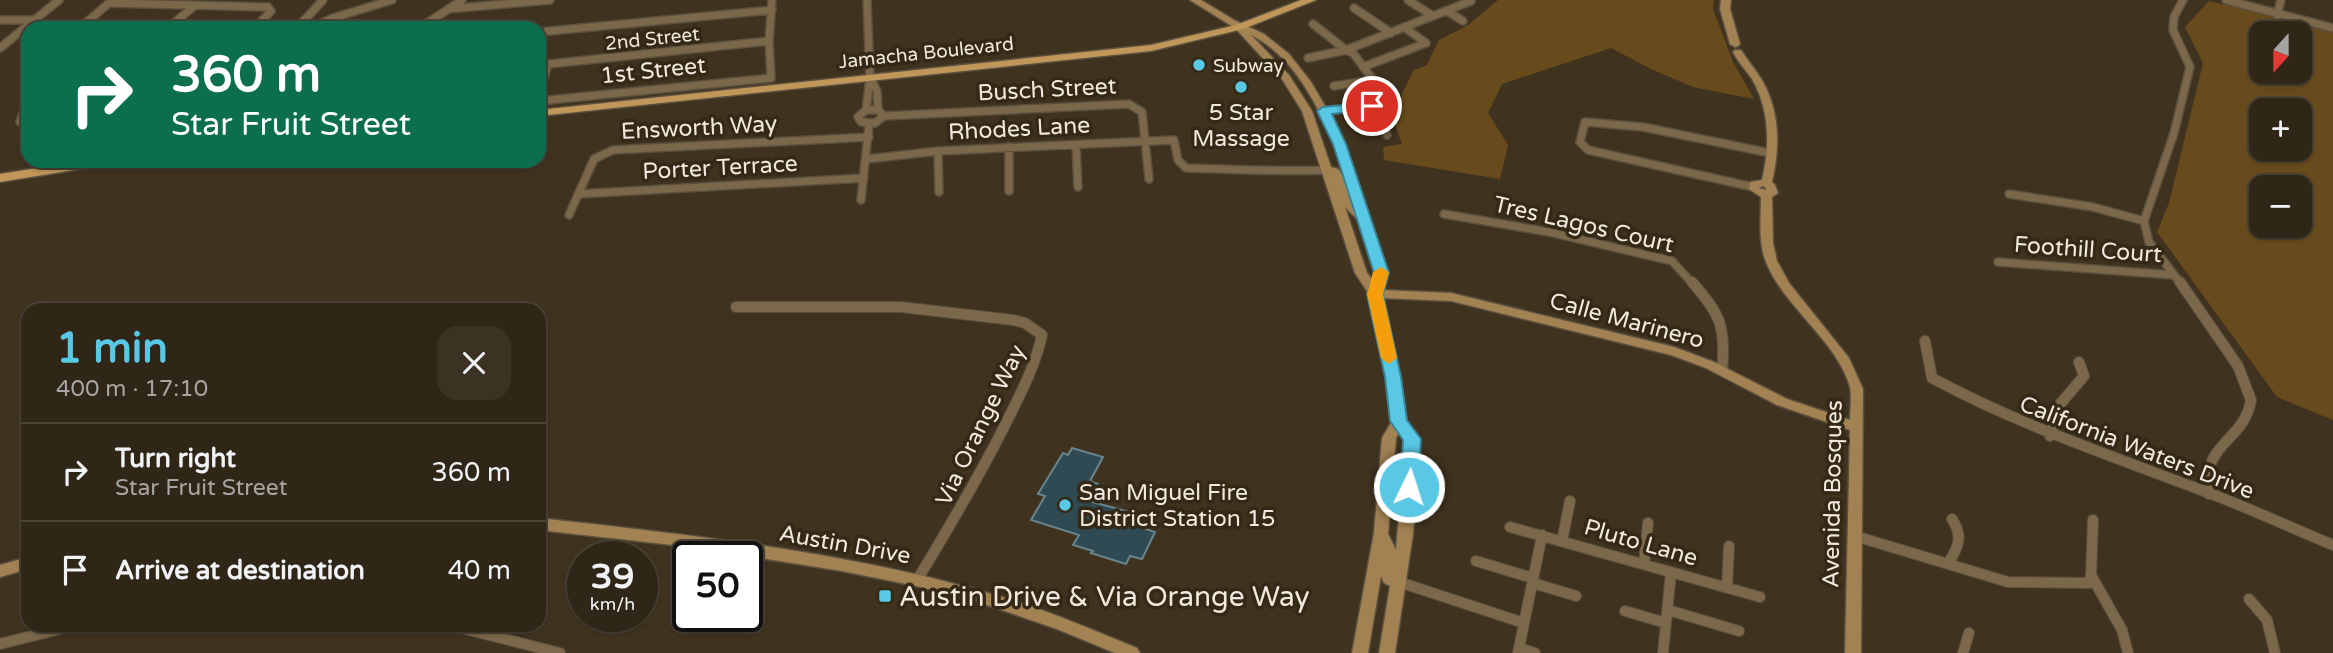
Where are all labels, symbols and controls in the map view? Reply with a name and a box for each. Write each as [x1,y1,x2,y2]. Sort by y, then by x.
north arrow [2249,21,2312,84]
map controls [2249,21,2312,238]
street label: 2nd Street [604,23,700,55]
street label: Jamacha Boulevard [837,33,1015,73]
text: 360 m [171,46,321,105]
icon: right [56,49,147,140]
street label: 1st Street [599,52,707,90]
place label: Subway [1213,55,1284,77]
marker: Subway [1191,57,1207,73]
street label: Busch Street [977,72,1117,108]
pin [1342,76,1402,136]
marker: 5 Star Massage [1233,79,1249,95]
icon: arrive [1353,87,1391,125]
button: + [2249,98,2312,161]
place label: 5 Star Massage [1192,99,1290,153]
text: Star Fruit Street [171,106,411,144]
street label: Ensworth Way [620,110,778,146]
street label: Rhodes Lane [947,111,1091,147]
street label: Porter Terrace [642,150,799,186]
button: − [2249,175,2312,238]
street label: Tres Lagos Court [1491,191,1677,259]
street label: Foothill Court [2013,231,2163,269]
street label: Calle Marinero [1547,287,1707,355]
text: 1 min [56,323,168,374]
button: close [437,326,511,400]
street label: Via Orange Way [930,340,1032,510]
text: 400 m · 17:10 [56,375,208,403]
street label: California Waters Drive [2015,390,2258,506]
street label: Avenida Bosques [1817,400,1849,588]
text: Turn right [115,443,236,474]
position arrow [1372,450,1446,524]
icon: right [56,453,94,491]
text: 360 m [431,457,511,488]
text: Star Fruit Street [115,474,288,502]
place label: San Miguel Fire District Station 15 [1079,479,1276,533]
marker: San Miguel Fire District Station 15 [1057,497,1073,513]
street label: Pluto Lane [1581,513,1701,573]
street label: Austin Drive [777,520,913,570]
speed limit sign: 50 [672,541,763,632]
icon: arrive [56,551,94,589]
text: Arrive at destination [115,555,365,586]
text: 40 m [448,555,511,586]
text: 39 [591,556,634,598]
place label: Austin Drive & Via Orange Way [899,580,1310,614]
marker: Austin Drive & Via Orange Way [877,588,893,604]
text: km/h [590,593,635,615]

